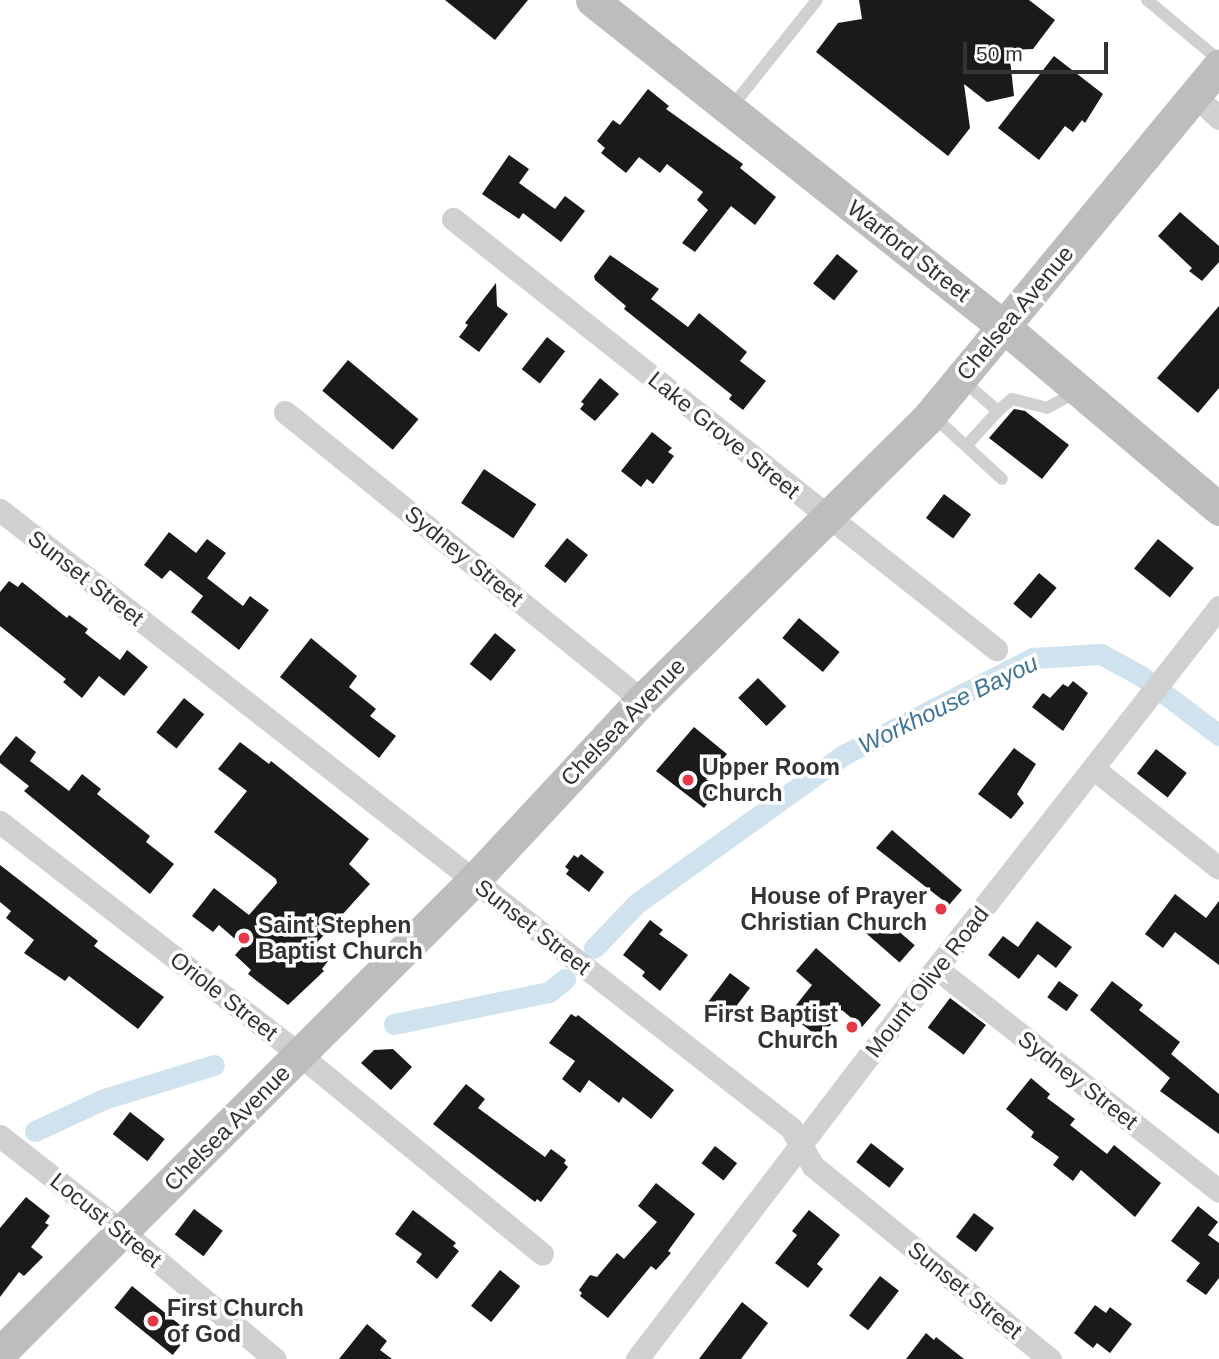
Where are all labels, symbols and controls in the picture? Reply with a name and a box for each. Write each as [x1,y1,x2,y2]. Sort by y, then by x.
scale bar [967,28,1112,72]
text: 50 m [976,42,1023,65]
street label: Warford Street [842,194,976,308]
street label: Chelsea Avenue [950,240,1080,386]
street label: Lake Grove Street [643,366,805,504]
street label: Sydney Street [399,500,529,612]
street label: Sunset Street [23,524,149,632]
water label: Workhouse Bayou [854,648,1042,760]
street label: Chelsea Avenue [555,652,691,792]
place label: Upper Room Church [702,753,840,807]
marker: Upper Room Church [680,772,696,788]
street label: Sunset Street [470,873,596,981]
place label: House of Prayer Christian Church [740,882,927,936]
street label: Mount Olive Road [859,901,995,1063]
marker: House of Prayer Christian Church [933,901,949,917]
place label: Saint Stephen Baptist Church [258,911,423,965]
marker: Saint Stephen Baptist Church [236,930,252,946]
street label: Oriole Street [165,945,283,1047]
place label: First Baptist Church [704,1000,838,1054]
marker: First Baptist Church [844,1019,860,1035]
street label: Sydney Street [1013,1025,1143,1135]
street label: Chelsea Avenue [158,1059,296,1197]
street label: Locust Street [45,1167,167,1273]
street label: Sunset Street [902,1235,1028,1345]
place label: First Church of God [167,1294,304,1348]
marker: First Church of God [145,1313,161,1329]

